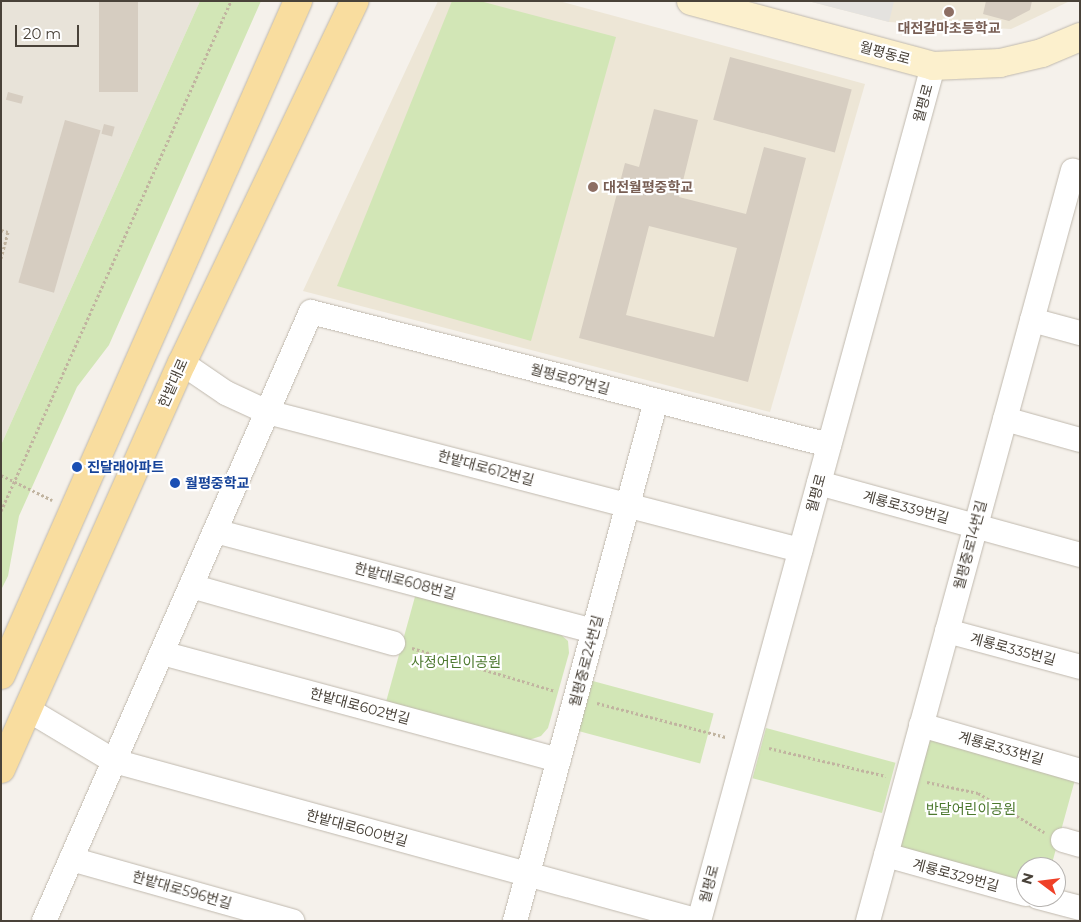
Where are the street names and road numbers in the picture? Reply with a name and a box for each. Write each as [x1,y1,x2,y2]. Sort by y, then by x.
street label: 월평동로 [858,38,912,68]
street label: 월평로 [910,82,936,124]
street label: 한밭대로 [155,356,191,410]
street label: 월평로87번길 [528,360,612,398]
street label: 한밭대로612번길 [436,447,536,489]
street label: 월평로 [803,472,829,514]
street label: 계룡로339번길 [861,487,951,527]
street label: 월평중로14번길 [950,499,990,591]
street label: 한밭대로608번길 [353,559,457,603]
street label: 월평중로24번길 [566,613,606,709]
street label: 계룡로335번길 [968,630,1058,668]
street label: 한밭대로602번길 [308,685,412,727]
street label: 계룡로333번길 [956,728,1046,768]
street label: 한밭대로600번길 [304,806,410,850]
street label: 계룡로329번길 [911,855,1001,895]
street label: 월평로 [696,863,722,905]
street label: 한밭대로596번길 [131,868,233,912]

